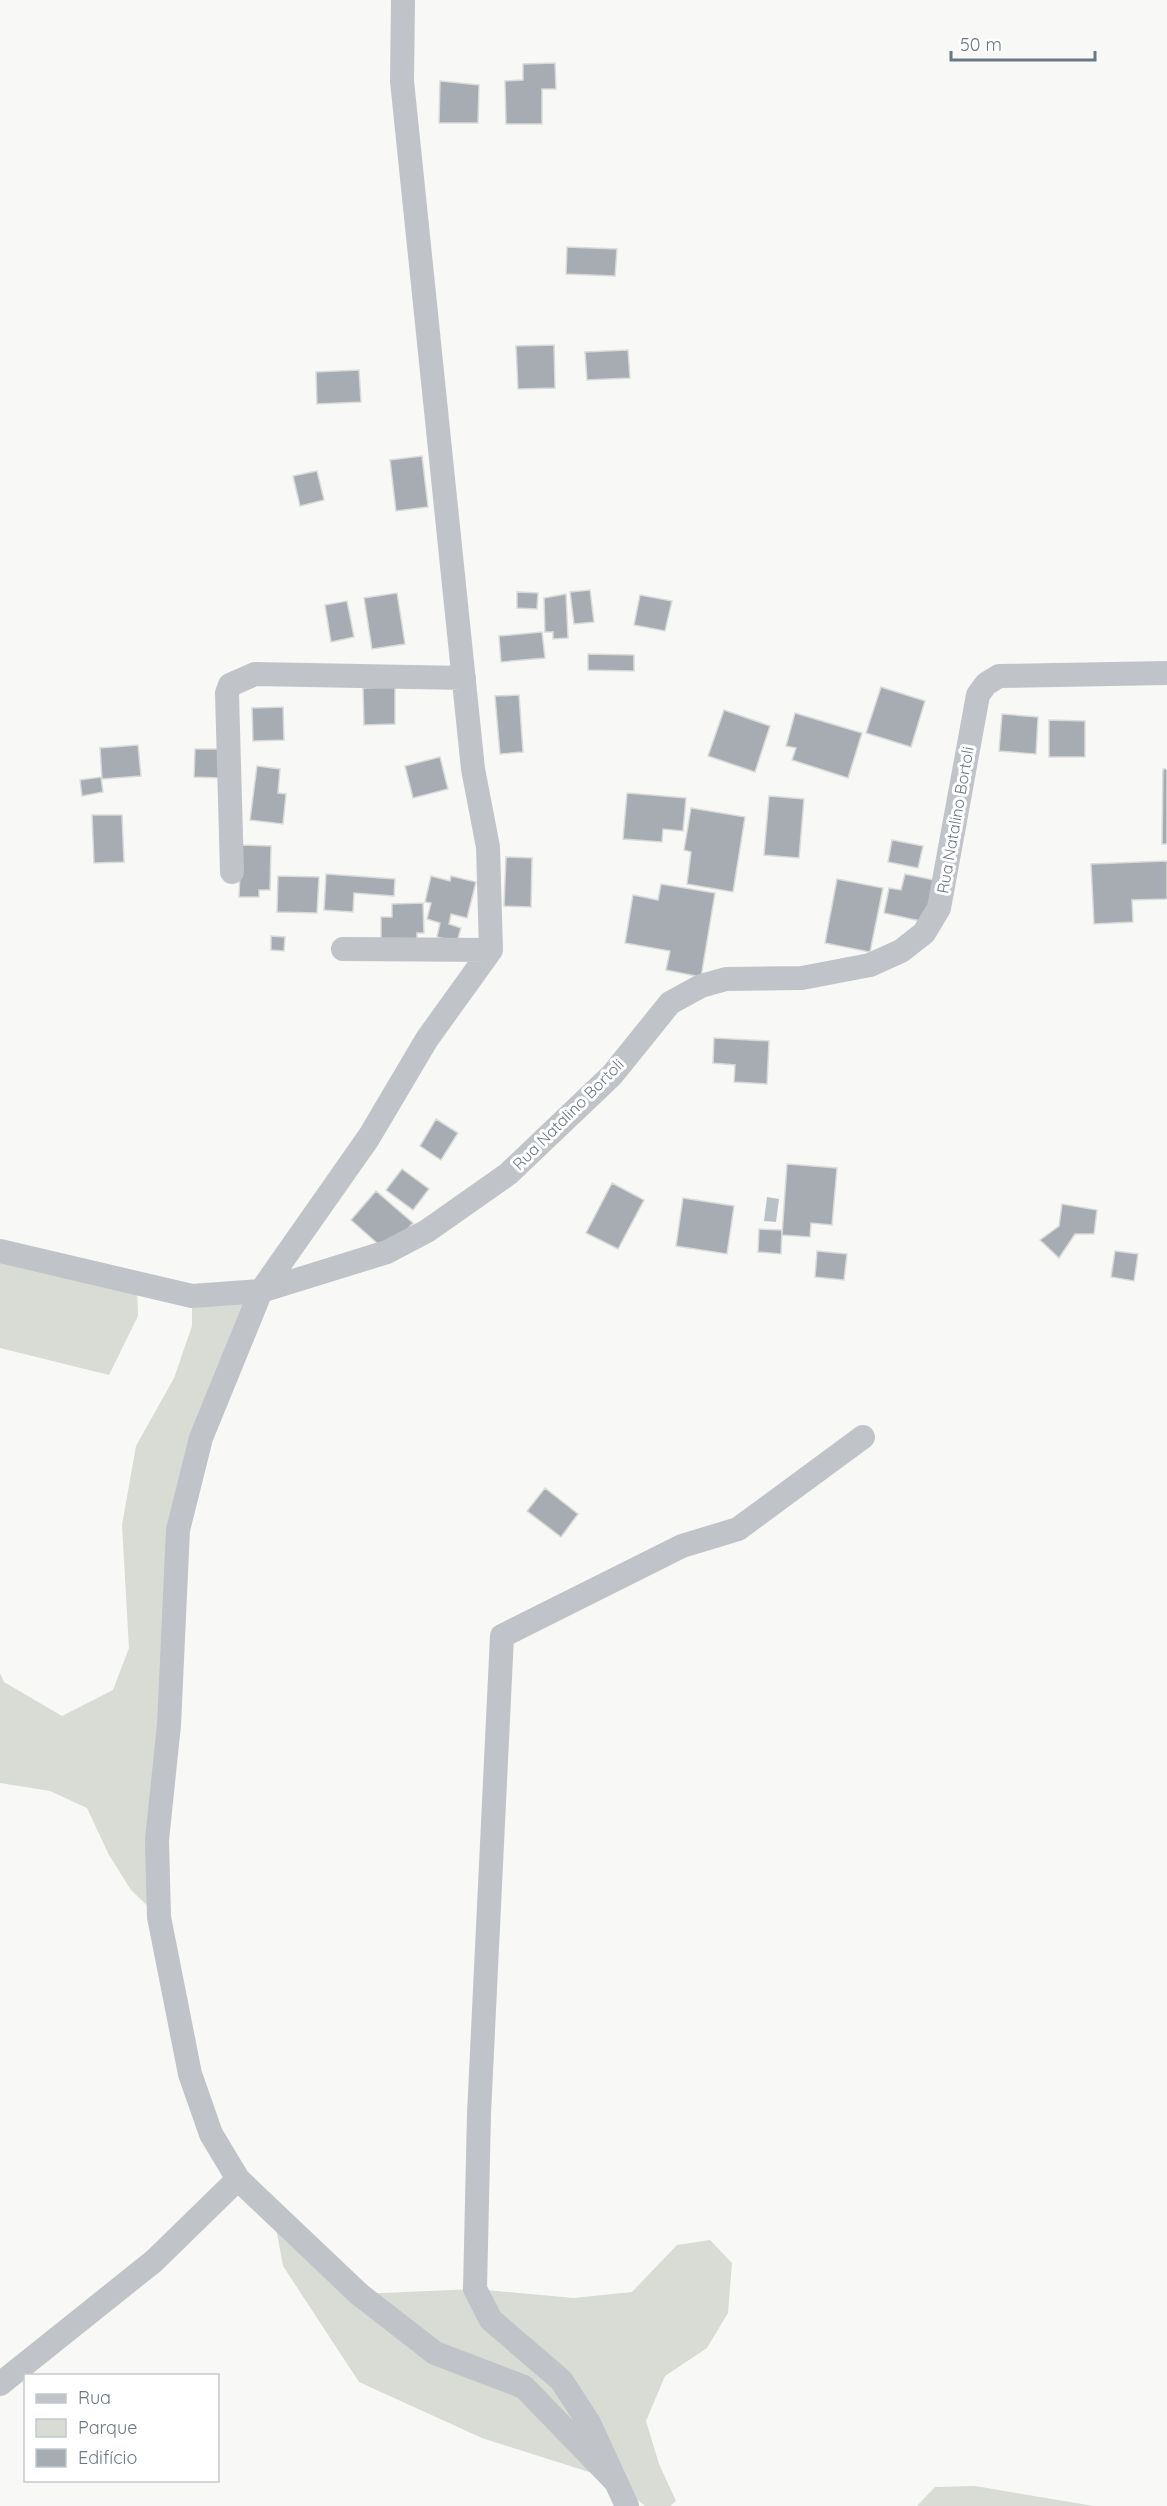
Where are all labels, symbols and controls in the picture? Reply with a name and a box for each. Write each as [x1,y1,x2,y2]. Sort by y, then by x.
scale bar [951,24,1095,62]
text: 50 m [960,33,1002,56]
street label: Rua Natalino Bortoli [932,745,978,895]
street label: Rua Natalino Bortoli [508,1054,628,1174]
legend [24,2374,219,2482]
text: Rua [78,2386,111,2409]
text: Parque [78,2416,137,2439]
text: Edifício [78,2446,137,2469]

